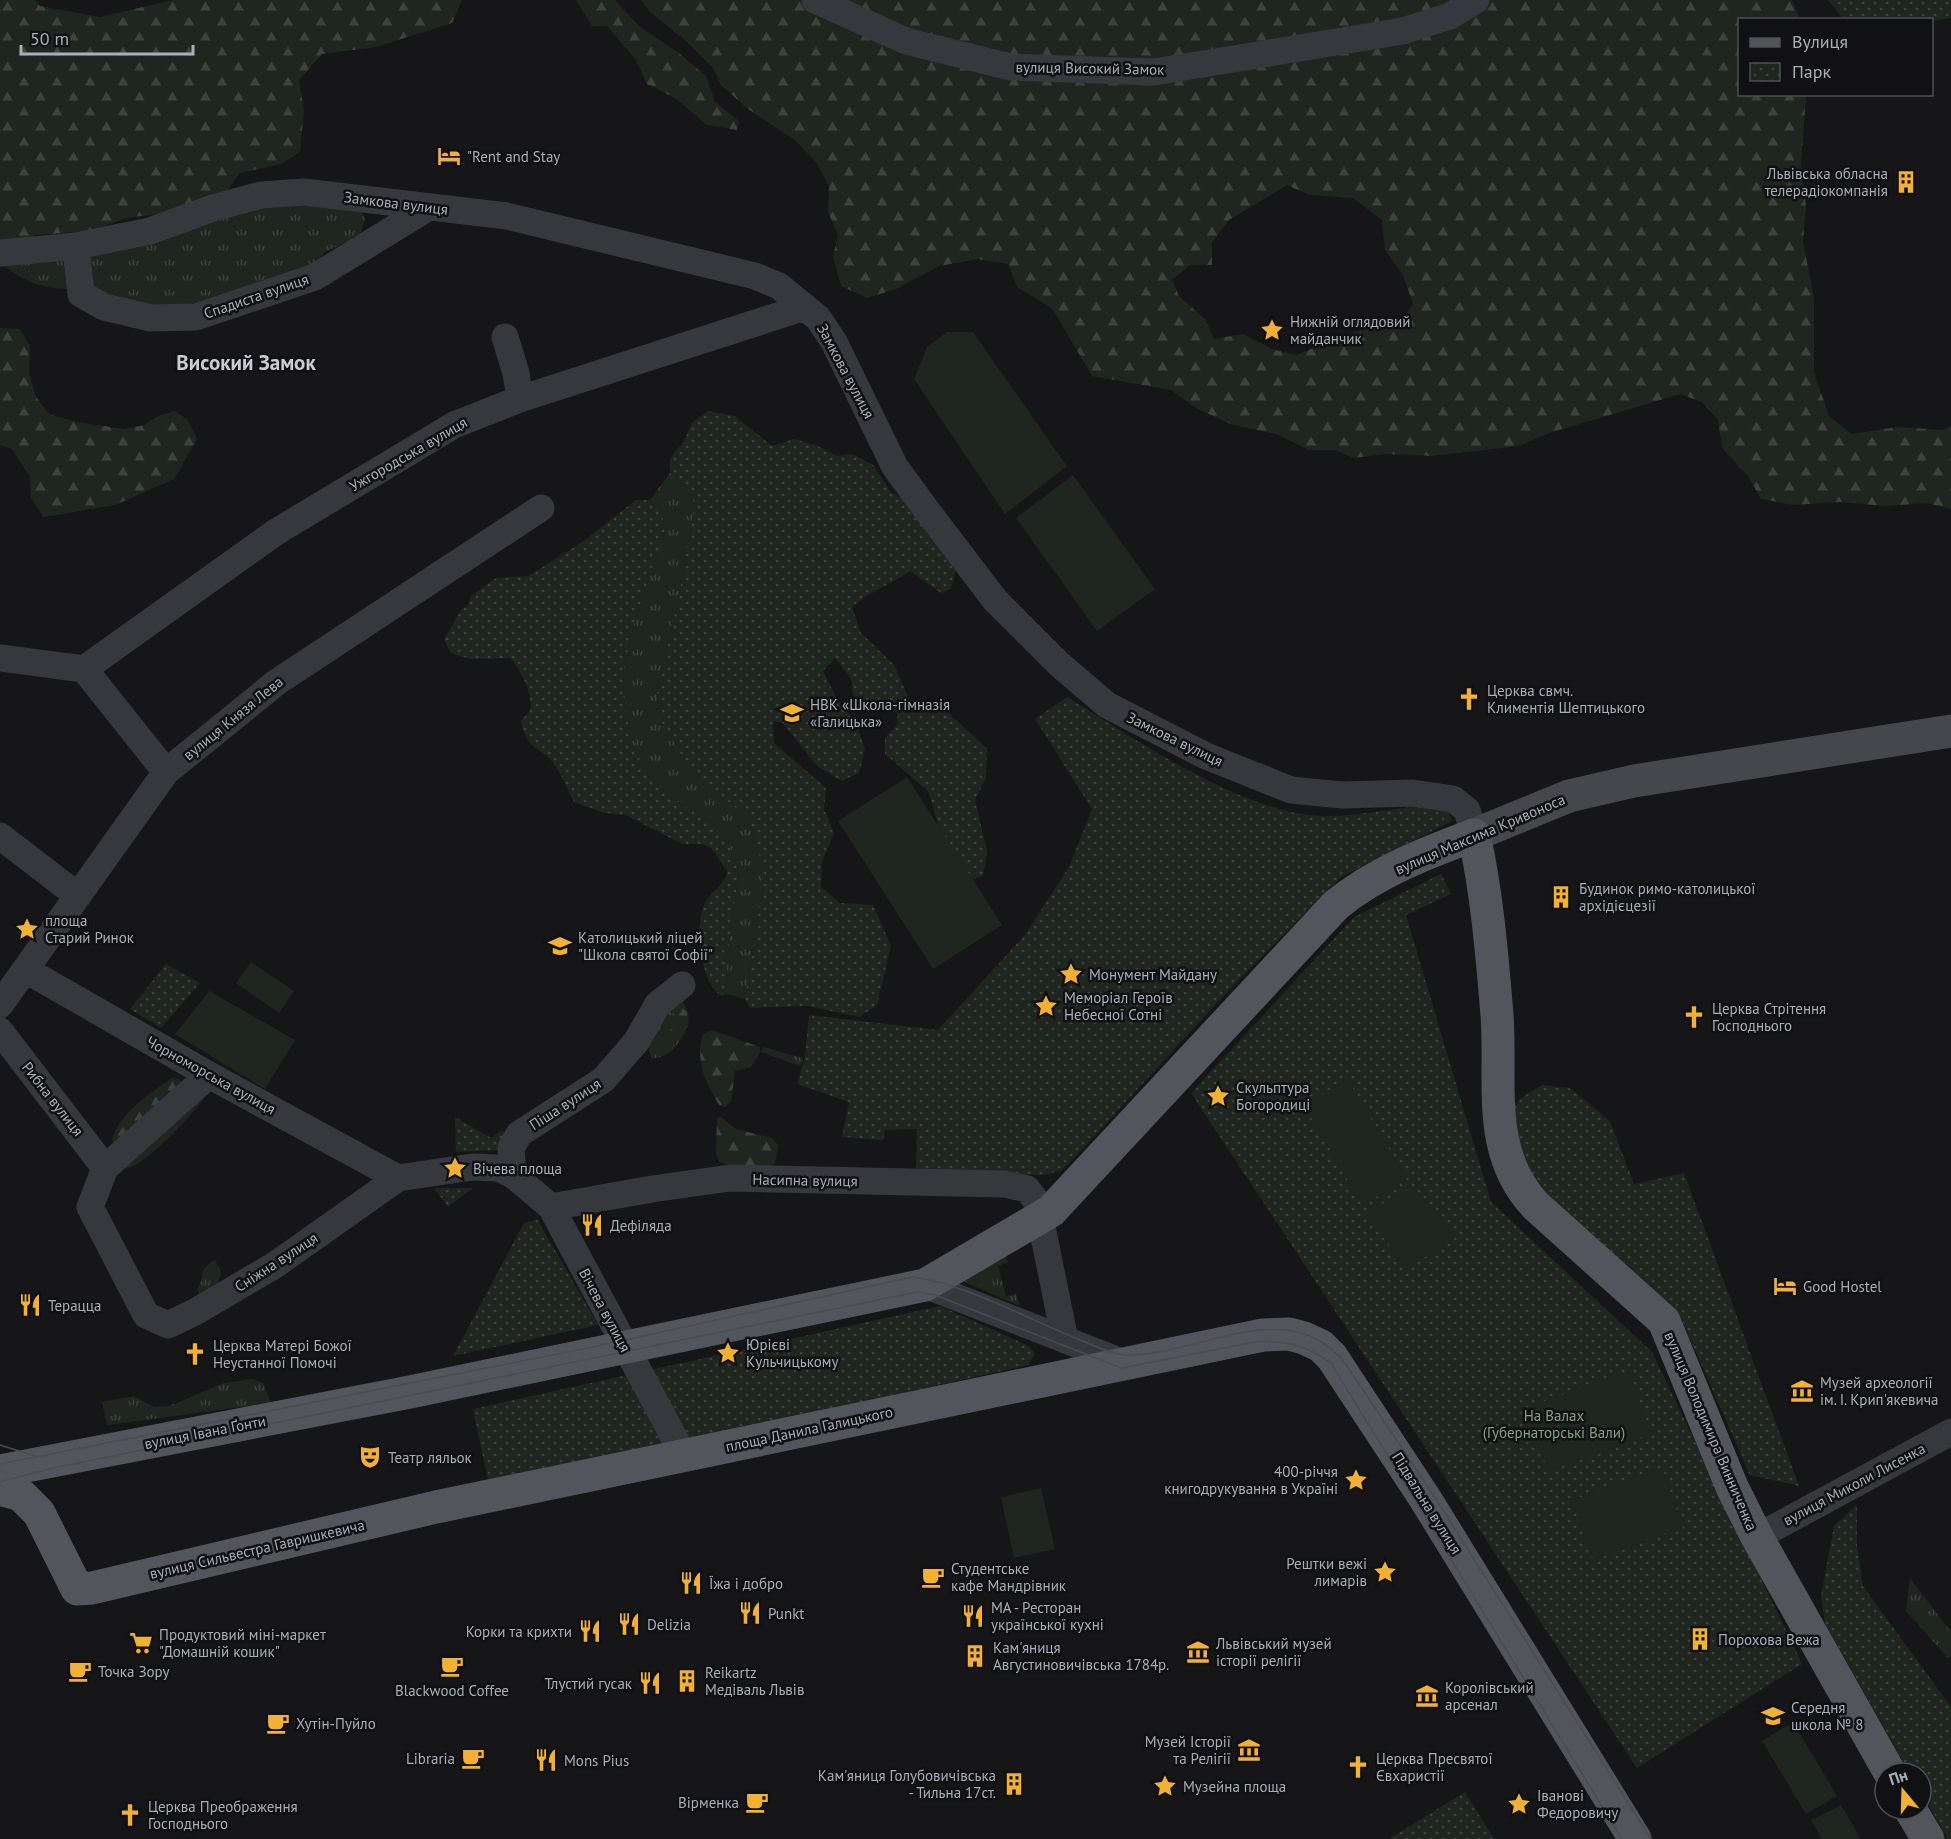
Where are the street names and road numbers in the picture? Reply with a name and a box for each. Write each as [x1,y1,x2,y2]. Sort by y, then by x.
street label: вулиця Високий Замок [1015,57,1165,79]
street label: Замкова вулиця [343,187,449,219]
street label: Спадиста вулиця [201,269,311,323]
street label: Замкова вулиця [813,320,879,422]
street label: Ужгородська вулиця [346,413,470,495]
street label: вулиця Князя Лева [179,672,287,764]
street label: Замкова вулиця [1124,708,1226,770]
street label: вулиця Максима Кривоноса [1392,789,1568,879]
street label: Чорноморська вулиця [143,1032,279,1118]
street label: Рибна вулиця [18,1058,88,1140]
street label: Піша вулиця [526,1074,604,1134]
street label: Насипна вулиця [752,1170,858,1190]
street label: Сніжна вулиця [231,1228,321,1296]
street label: Вічева вулиця [575,1265,635,1355]
street label: вулиця Володимира Винниченка [1660,1329,1762,1533]
street label: площа Данила Галицького [724,1402,894,1456]
street label: вулиця Івана Ґонти [143,1411,267,1453]
street label: вулиця Миколи Лисенка [1780,1438,1928,1530]
street label: Підвальна вулиця [1388,1449,1466,1557]
street label: вулиця Сильвестра Гавришкевича [148,1515,366,1583]

